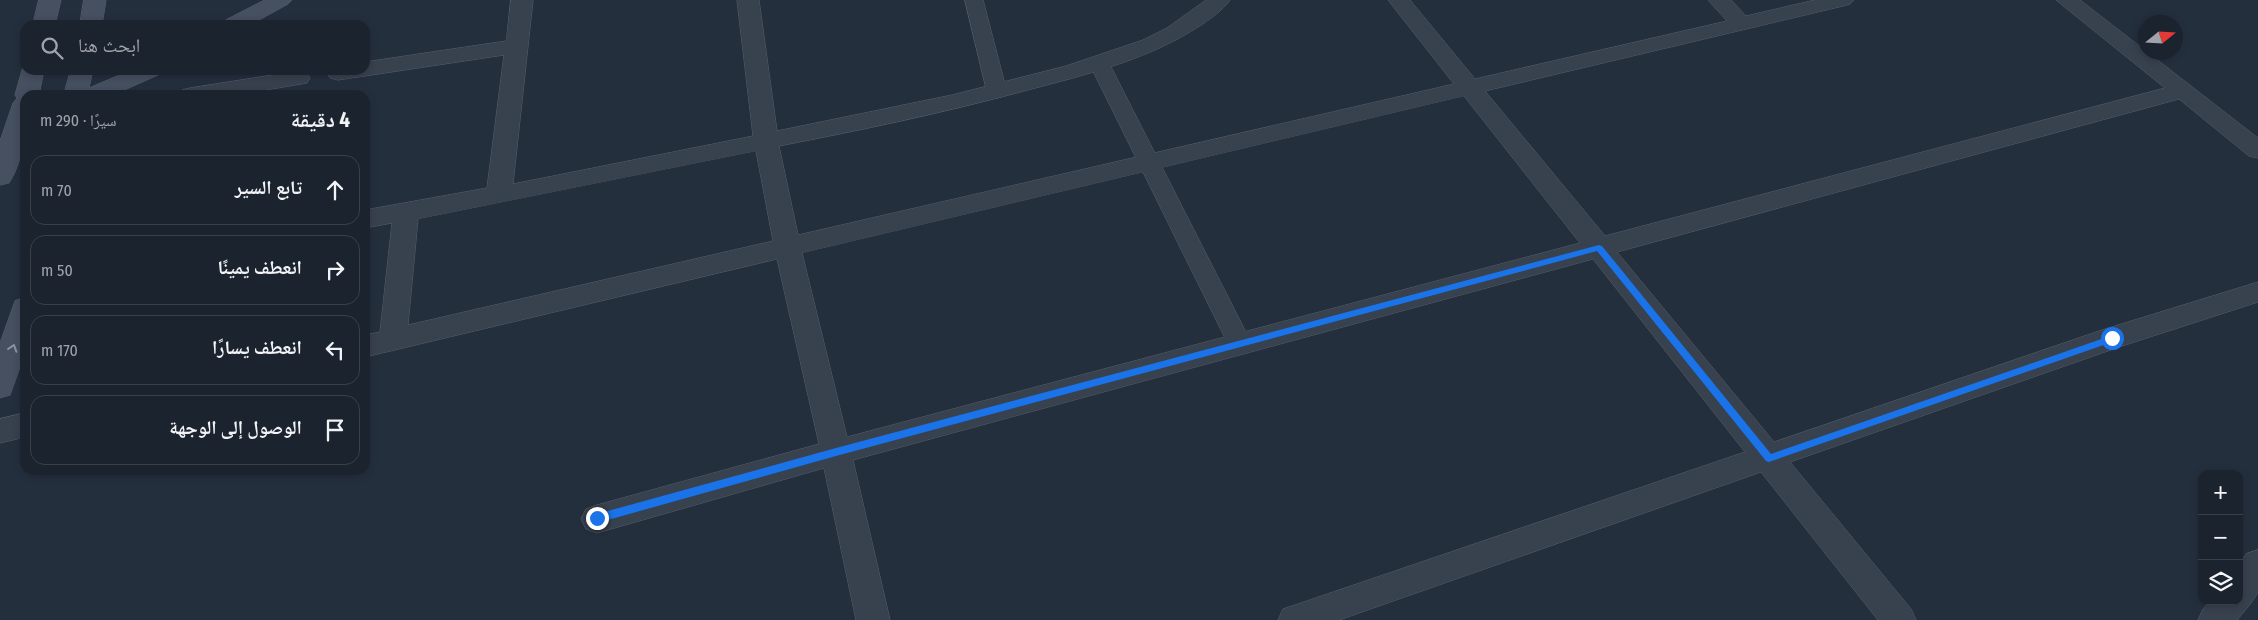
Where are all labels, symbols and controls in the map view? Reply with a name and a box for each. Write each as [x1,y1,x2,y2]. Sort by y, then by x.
north arrow [2138,15,2183,60]
search box [20,20,370,75]
icon: search [38,34,66,62]
text: ابحث هنا [78,34,140,57]
text: 4 دقيقة [291,107,350,133]
text: سيرًا · 290 m [40,111,117,130]
text: تابع السير [235,176,302,199]
icon: ahead [321,176,349,204]
text: 70 m [41,181,72,200]
text: انعطف يمينًا [217,256,302,279]
icon: right [321,256,349,284]
text: 50 m [41,261,73,280]
route start [2101,327,2124,350]
text: انعطف يسارًا [212,336,302,359]
icon: left [321,336,349,364]
text: 170 m [41,341,78,360]
one-way arrow [7,344,17,352]
text: الوصول إلى الوجهة [169,416,302,439]
icon: arrive [321,416,349,444]
map controls [2198,470,2243,605]
button: + [2198,470,2243,515]
route end [586,507,609,530]
button: − [2198,515,2243,560]
button: layers [2198,560,2243,605]

